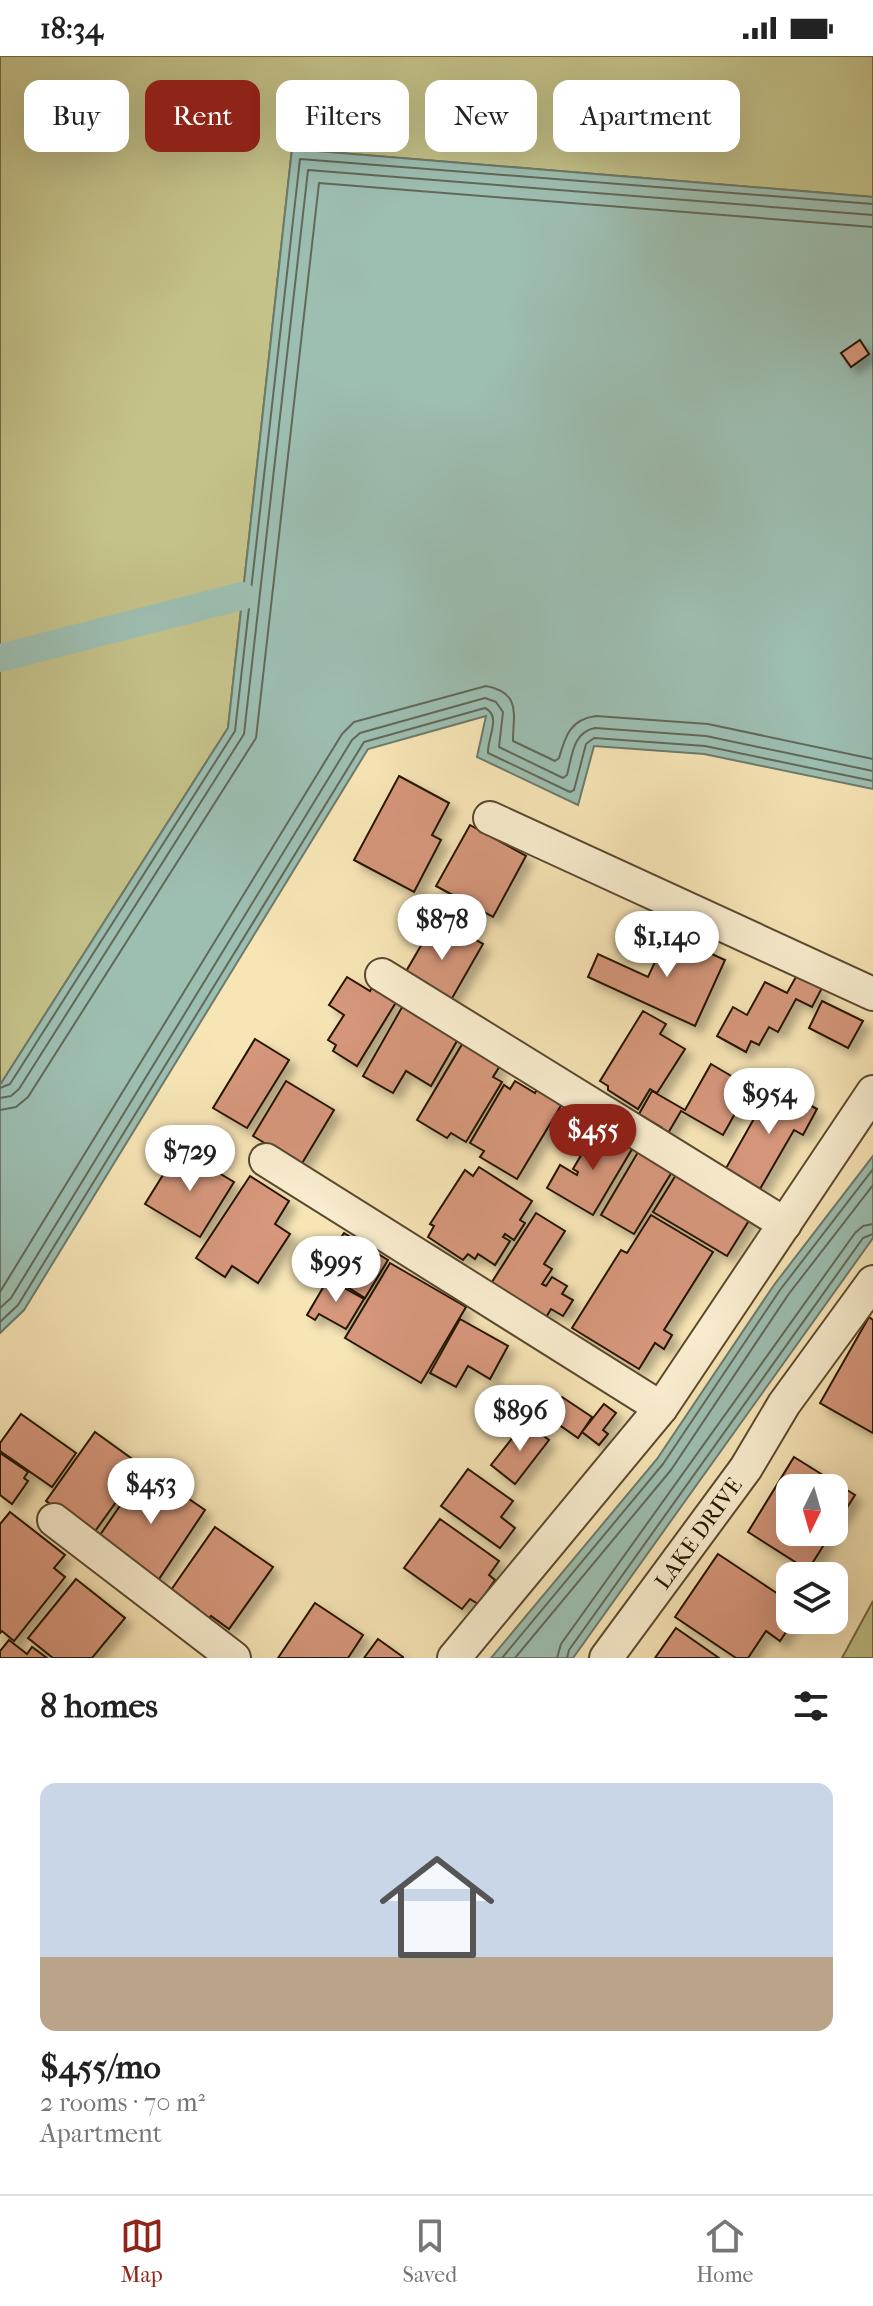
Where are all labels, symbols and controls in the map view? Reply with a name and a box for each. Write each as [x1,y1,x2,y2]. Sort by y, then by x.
text: 18:34 [40,11,103,46]
chip: Buy [24,80,129,152]
chip: Rent [145,80,260,152]
chip: Filters [276,80,409,152]
chip: New [425,80,537,152]
chip: Apartment [553,80,740,152]
pin: $878 [395,894,489,962]
text: $878 [416,904,468,935]
pin: $1,140 [602,911,732,979]
text: $1,140 [633,921,701,952]
pin: $954 [722,1068,816,1136]
text: $954 [742,1078,796,1109]
pin: $455 [546,1104,640,1172]
text: $455 [567,1114,619,1145]
pin: $729 [143,1125,237,1193]
text: $729 [163,1135,217,1166]
pin: $995 [289,1236,383,1304]
text: $995 [310,1246,362,1277]
pin: $896 [473,1385,567,1453]
text: $896 [492,1395,548,1426]
pin: $453 [104,1458,198,1526]
text: $453 [126,1468,176,1499]
street label: LAKE DRIVE [650,1473,748,1594]
north arrow [776,1474,848,1546]
map controls [776,1474,848,1634]
button: layers [776,1562,848,1634]
icon: filters [789,1684,833,1728]
text: 8 homes [40,1686,158,1726]
icon: home [365,1835,509,1979]
text: $455/mo [40,2047,161,2087]
text: 2 rooms · 70 m² [40,2087,205,2118]
text: Apartment [40,2118,162,2149]
tab: Map [120,2214,164,2288]
tab: Saved [403,2214,457,2288]
tab: Home [696,2214,753,2288]

